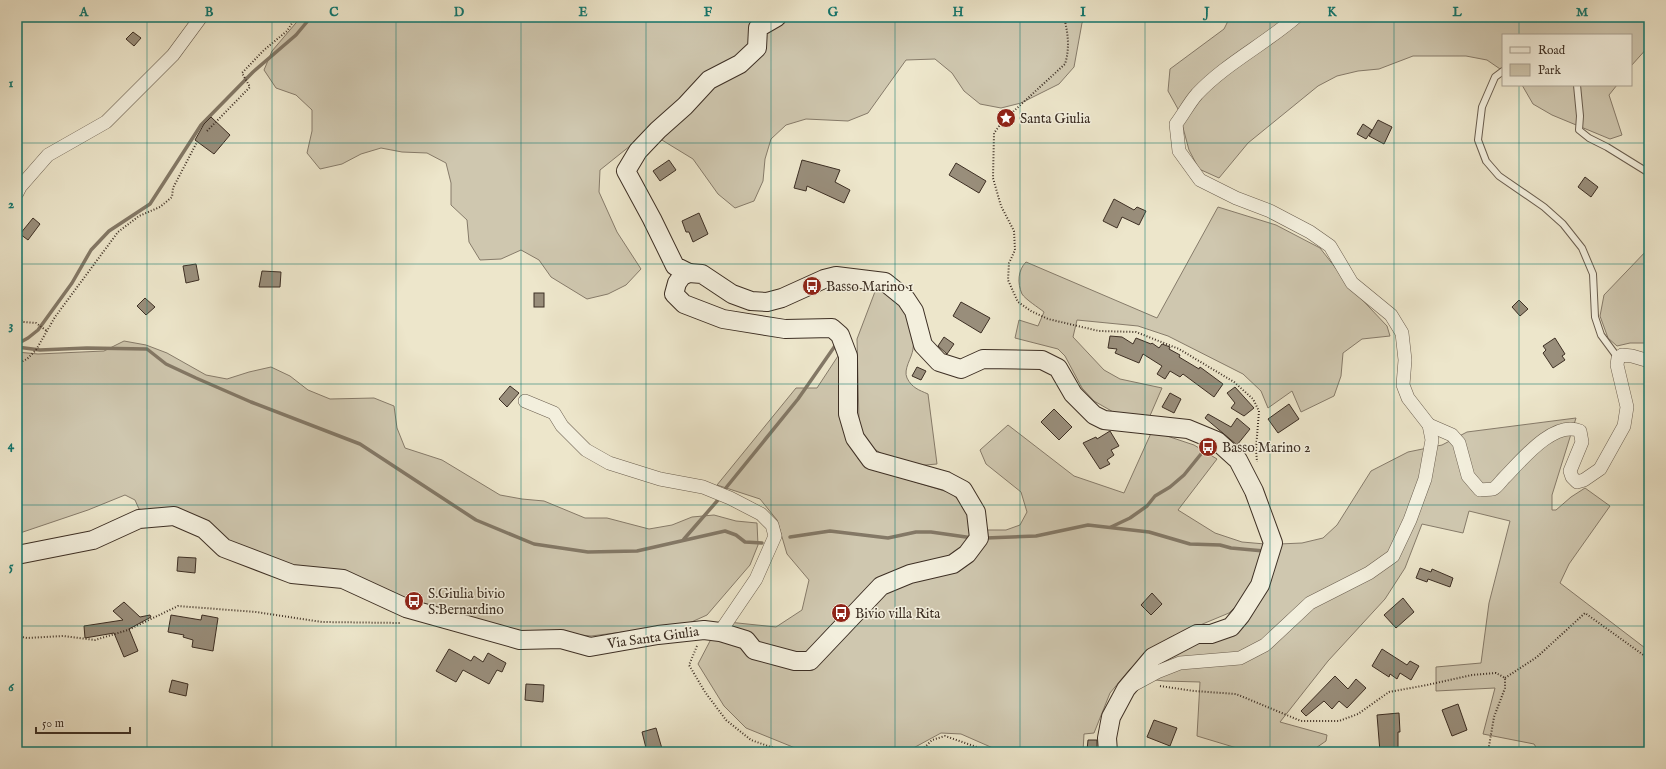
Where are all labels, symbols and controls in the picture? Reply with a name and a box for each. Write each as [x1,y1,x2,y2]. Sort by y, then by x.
text: A [79,4,90,21]
text: B [205,4,214,21]
text: C [329,4,339,21]
text: D [454,4,465,21]
text: E [578,4,588,21]
text: F [704,4,713,21]
text: G [828,4,839,21]
text: H [952,4,964,21]
text: I [1080,4,1086,21]
text: J [1202,4,1210,21]
text: K [1327,4,1337,21]
text: L [1451,4,1462,21]
text: M [1576,4,1589,21]
legend [1502,34,1632,86]
text: Road [1538,43,1566,58]
text: Park [1538,63,1561,78]
text: 1 [9,75,14,92]
place icon: Santa Giulia [995,107,1017,129]
place label: Santa Giulia [1020,110,1091,128]
text: 2 [8,196,14,213]
bus stop icon: Basso Marino 1 [801,275,823,297]
place label: Basso Marino 1 [826,278,913,296]
text: 3 [9,317,14,334]
bus stop icon: Basso Marino 2 [1197,436,1219,458]
text: 4 [8,437,15,454]
place label: Basso Marino 2 [1222,439,1311,457]
text: 5 [9,558,14,575]
place label: S.Giulia bivio S.Bernardino [428,585,506,619]
bus stop icon: S.Giulia bivio S.Bernardino [403,590,425,612]
bus stop icon: Bivio villa Rita [830,602,852,624]
place label: Bivio villa Rita [855,605,941,623]
street label: Via Santa Giulia [605,623,701,653]
text: 6 [8,679,14,696]
scale bar [36,709,130,735]
text: 50 m [42,716,64,731]

